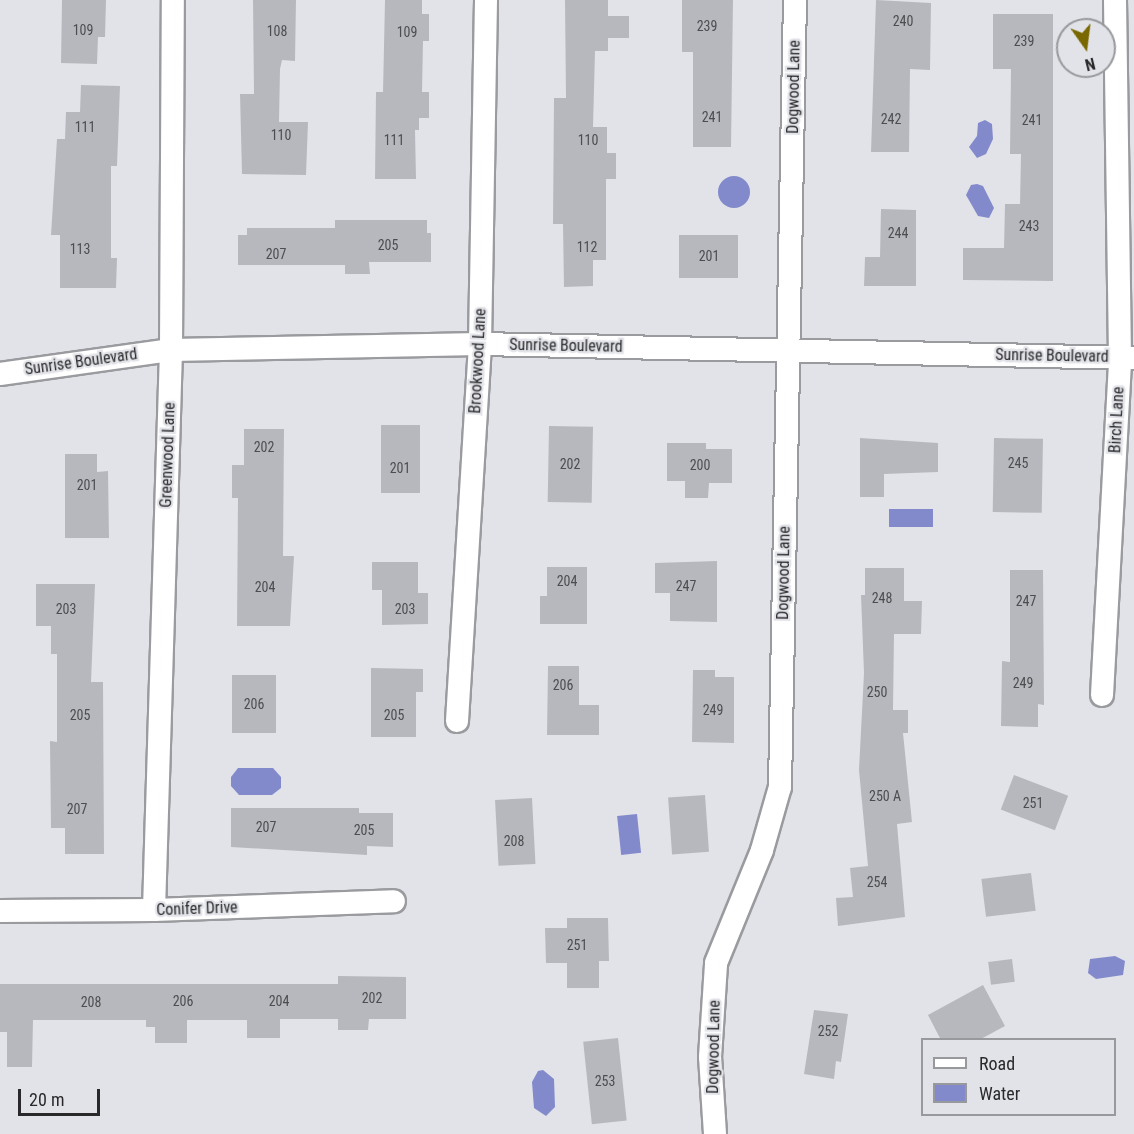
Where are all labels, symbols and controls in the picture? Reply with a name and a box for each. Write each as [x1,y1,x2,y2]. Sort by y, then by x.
house number: 240 [893,13,913,29]
house number: 239 [697,18,717,34]
north arrow [1056,18,1116,78]
house number: 109 [73,22,93,38]
house number: 108 [267,23,287,39]
house number: 109 [397,24,417,40]
house number: 239 [1014,33,1034,49]
street label: Dogwood Lane [784,40,804,134]
text: N [1083,54,1097,74]
house number: 241 [702,109,722,125]
house number: 242 [881,111,901,127]
house number: 241 [1022,112,1042,128]
house number: 111 [75,119,95,135]
house number: 110 [271,127,291,143]
house number: 111 [384,132,404,148]
house number: 110 [578,132,598,148]
house number: 243 [1019,218,1039,234]
house number: 244 [888,225,908,241]
house number: 205 [378,237,398,253]
house number: 112 [577,239,597,255]
house number: 113 [70,241,90,257]
house number: 207 [266,246,286,262]
house number: 201 [699,248,719,264]
street label: Brookwood Lane [466,308,490,414]
street label: Sunrise Boulevard [509,335,623,357]
street label: Sunrise Boulevard [24,345,138,379]
street label: Sunrise Boulevard [995,345,1109,367]
street label: Birch Lane [1106,386,1128,454]
street label: Greenwood Lane [157,402,179,508]
house number: 202 [254,439,274,455]
house number: 245 [1008,455,1028,471]
house number: 202 [560,456,580,472]
house number: 200 [690,457,710,473]
house number: 201 [390,460,410,476]
house number: 201 [77,477,97,493]
street label: Dogwood Lane [774,526,794,620]
house number: 204 [557,573,577,589]
house number: 247 [676,578,696,594]
house number: 204 [255,579,275,595]
house number: 248 [872,590,892,606]
house number: 247 [1016,593,1036,609]
house number: 203 [56,601,76,617]
house number: 203 [395,601,415,617]
house number: 249 [1013,675,1033,691]
house number: 206 [553,677,573,693]
house number: 250 [867,684,887,700]
house number: 206 [244,696,264,712]
house number: 249 [703,702,723,718]
house number: 205 [70,707,90,723]
house number: 205 [384,707,404,723]
house number: 250 A [869,788,901,804]
house number: 251 [1023,795,1043,811]
house number: 207 [67,801,87,817]
house number: 207 [256,819,276,835]
house number: 205 [354,822,374,838]
house number: 208 [504,833,524,849]
house number: 254 [867,874,887,890]
street label: Conifer Drive [156,898,238,920]
house number: 251 [567,937,587,953]
house number: 202 [362,990,382,1006]
house number: 206 [173,993,193,1009]
house number: 204 [269,993,289,1009]
house number: 208 [81,994,101,1010]
street label: Dogwood Lane [704,1000,724,1094]
house number: 252 [818,1023,838,1039]
legend [921,1038,1116,1116]
text: Road [979,1053,1015,1074]
house number: 253 [595,1073,615,1089]
scale bar [21,1077,104,1115]
text: Water [979,1083,1020,1104]
text: 20 m [29,1089,64,1110]

